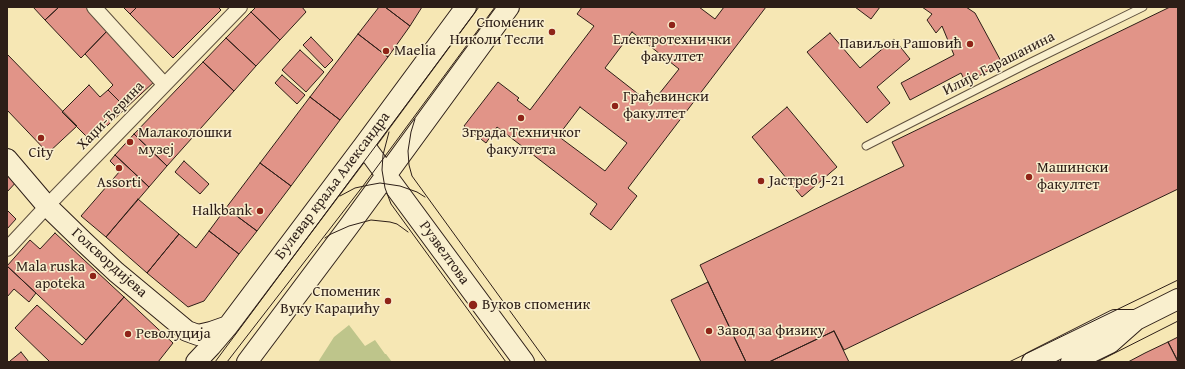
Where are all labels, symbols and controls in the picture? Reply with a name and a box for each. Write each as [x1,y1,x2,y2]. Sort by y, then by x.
place label: Споменик Николи Тесли [450,14,544,49]
marker: Електротехнички факултет [667,20,677,30]
marker: Споменик Николи Тесли [547,27,557,37]
street label: Илије Гарашанина [940,28,1058,100]
place label: Електротехнички факултет [613,31,731,66]
place label: Павиљон Рашовић [839,35,962,53]
marker: Павиљон Рашовић [965,39,975,49]
place label: Maelia [394,42,436,60]
marker: Maelia [381,46,391,56]
street label: Хаџи-Ђерина [74,78,148,154]
place label: Грађевински факултет [623,88,709,123]
marker: Грађевински факултет [610,101,620,111]
street label: Булевар краља Александра [272,109,394,263]
marker: Зграда Техничког факултета [516,113,526,123]
place label: Малаколошки музеј [138,124,232,159]
place label: Зграда Техничког факултета [462,124,580,159]
marker: City [36,133,46,143]
marker: Малаколошки музеј [125,137,135,147]
place label: City [28,144,54,162]
place label: Машински факултет [1037,159,1108,194]
marker: Assorti [114,163,124,173]
place label: Јастреб Ј-21 [769,172,845,190]
marker: Машински факултет [1024,172,1034,182]
place label: Assorti [97,174,141,192]
marker: Јастреб Ј-21 [756,176,766,186]
place label: Halkbank [192,202,252,220]
marker: Halkbank [255,206,265,216]
street label: Рузвелтова [415,218,473,288]
street label: Голсвордијева [67,224,151,302]
place label: Mala ruska apoteka [16,258,85,293]
marker: Mala ruska apoteka [88,271,98,281]
place label: Споменик Вуку Караџићу [280,283,380,318]
marker: Споменик Вуку Караџићу [383,296,393,306]
place label: Вуков споменик [482,296,590,314]
marker: Вуков споменик [467,299,479,311]
place label: Завод за физику [717,322,825,340]
place label: Револуција [136,325,211,343]
marker: Завод за физику [704,326,714,336]
marker: Револуција [123,329,133,339]

